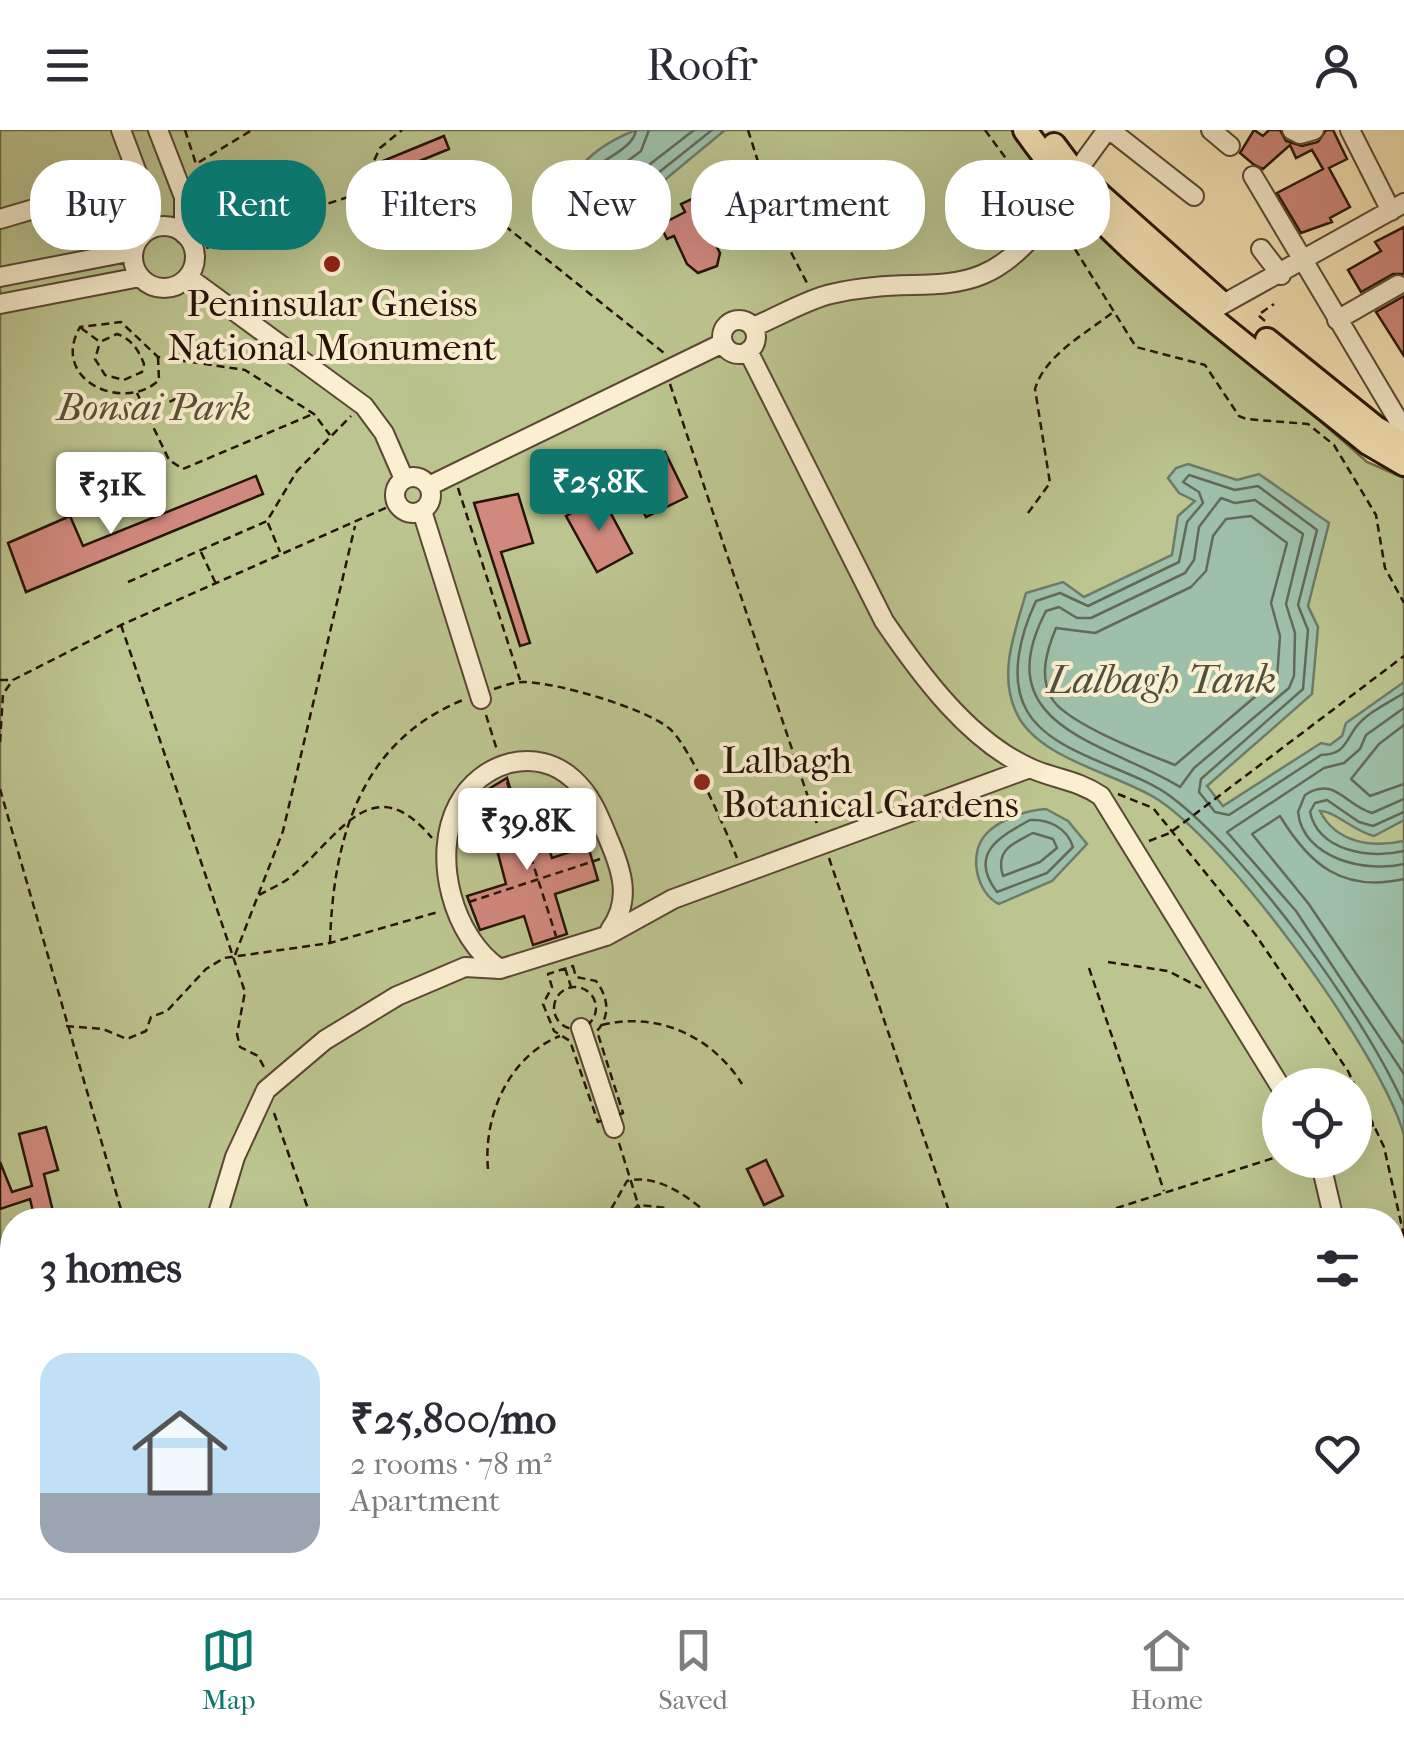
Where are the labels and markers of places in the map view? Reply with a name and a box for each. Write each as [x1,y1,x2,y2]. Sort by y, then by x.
marker: Peninsular Gneiss National Monument [321,253,343,275]
place label: Peninsular Gneiss National Monument [167,281,497,370]
pin: ₹25.8K [518,449,680,534]
pin: ₹31K [52,452,170,537]
place label: Lalbagh Botanical Gardens [722,738,1019,827]
marker: Lalbagh Botanical Gardens [691,771,713,793]
pin: ₹39.8K [446,788,608,873]

